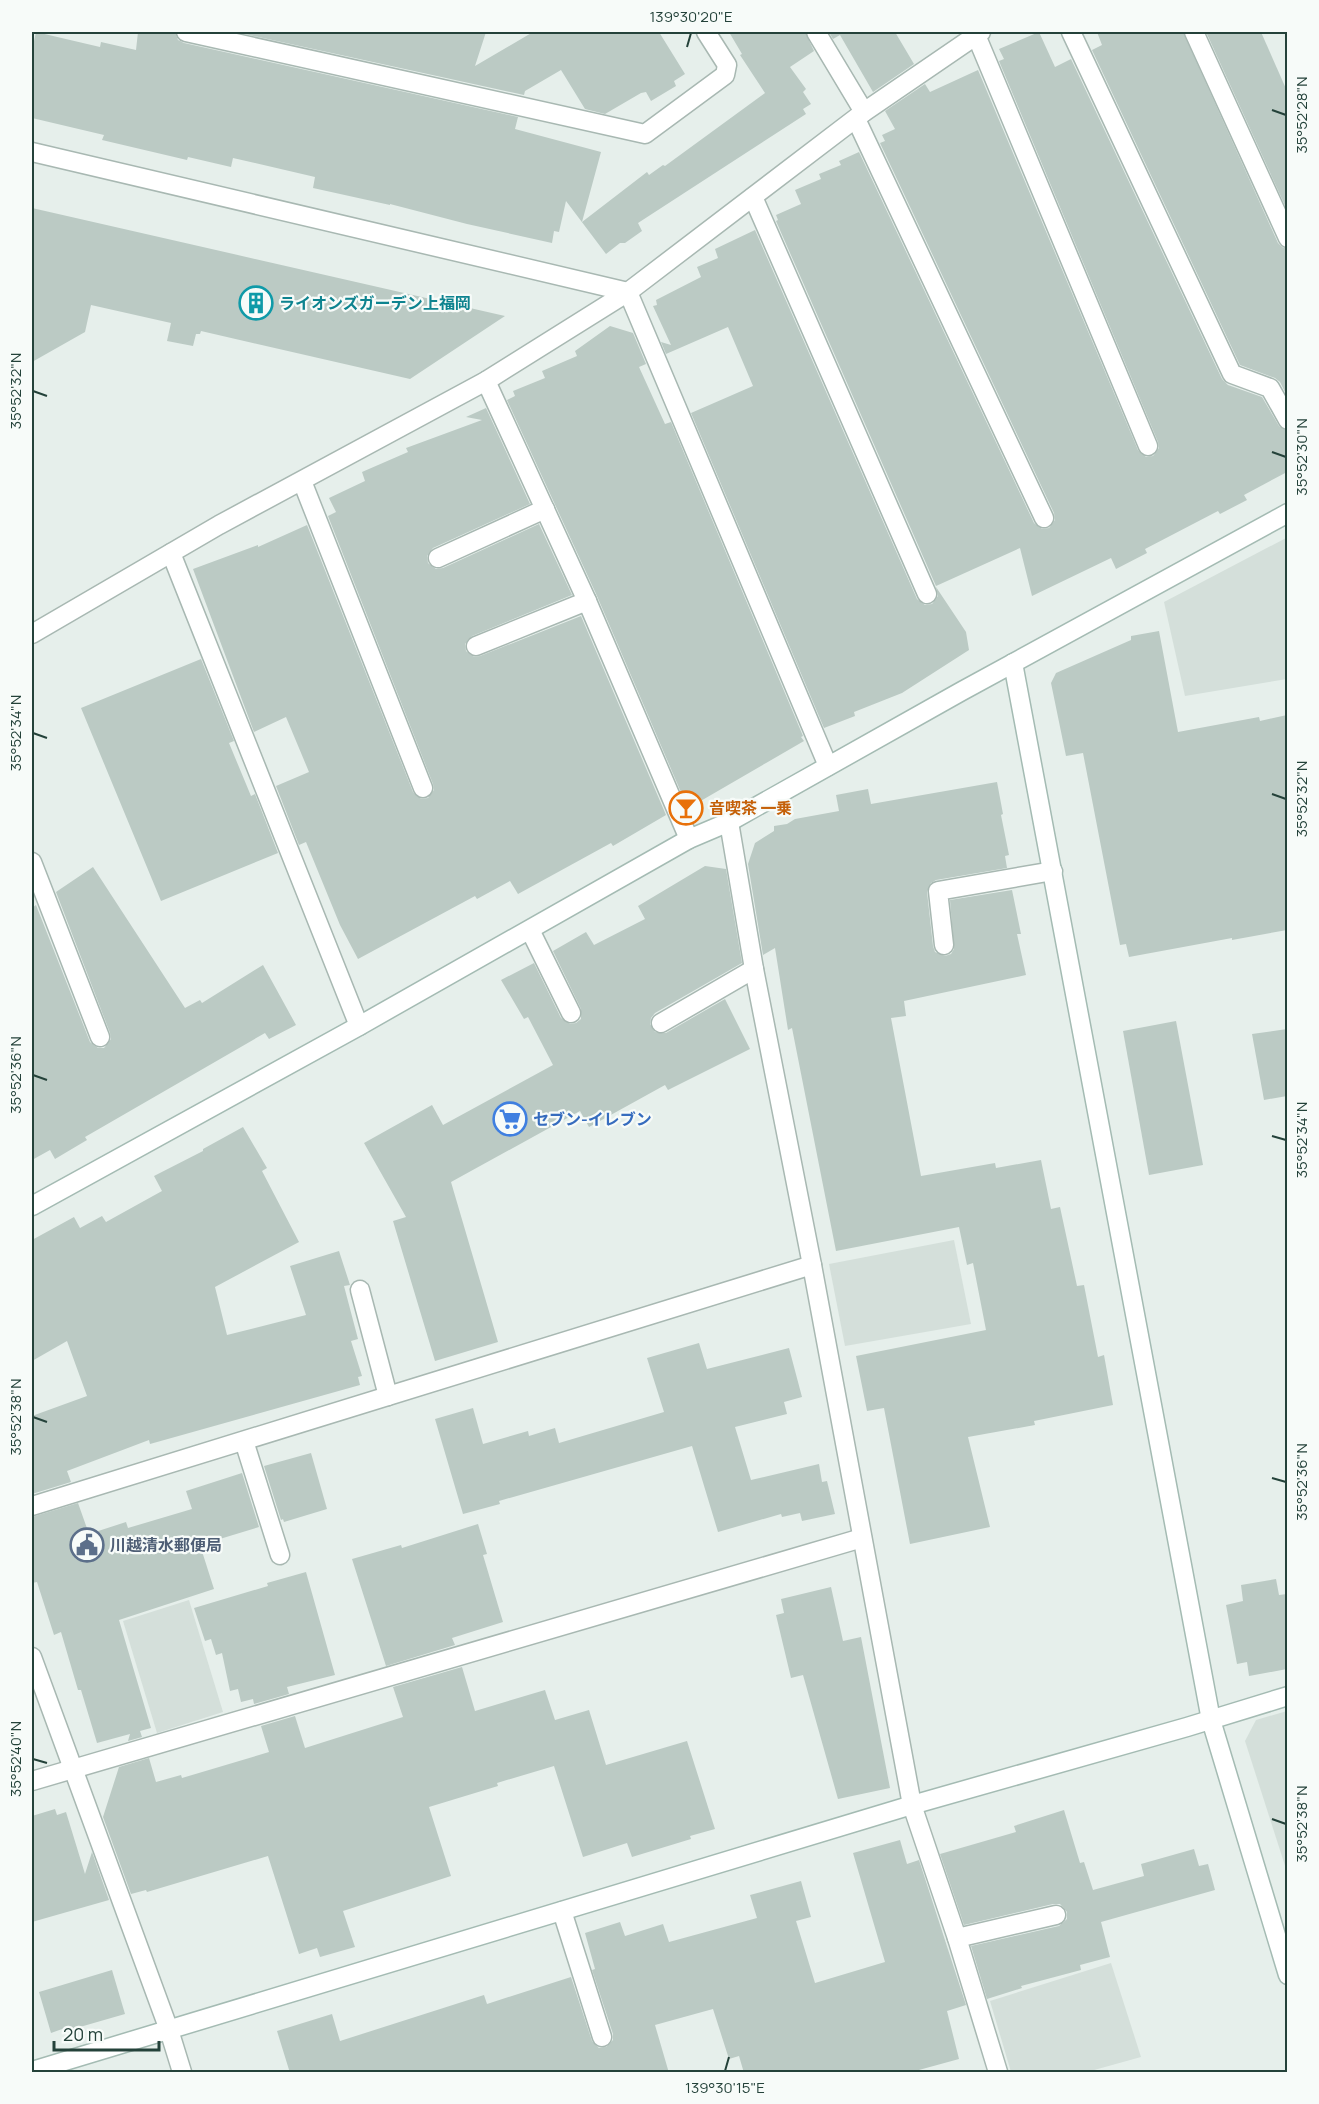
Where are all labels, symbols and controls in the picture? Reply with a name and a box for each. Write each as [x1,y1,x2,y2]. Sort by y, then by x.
text: 139°30'20"E [650,6,732,27]
text: 35°52'28"N [1291,76,1312,154]
building icon: ライオンズガーデン上福岡 [238,285,274,321]
place label: ライオンズガーデン上福岡 [279,292,471,314]
text: 35°52'32"N [5,353,26,429]
text: 35°52'30"N [1291,418,1312,496]
text: 35°52'34"N [5,695,26,771]
text: 35°52'32"N [1291,761,1312,837]
bar icon: 音喫茶 一乗 [668,790,704,826]
place label: 音喫茶 一乗 [709,797,792,819]
text: 35°52'36"N [5,1036,26,1114]
supermarket icon: セブン-イレブン [492,1101,528,1137]
text: 35°52'34"N [1291,1102,1312,1178]
place label: セブン-イレブン [533,1108,652,1130]
text: 35°52'38"N [5,1379,26,1455]
text: 35°52'36"N [1291,1443,1312,1521]
public building icon: 川越清水郵便局 [69,1527,105,1563]
place label: 川越清水郵便局 [110,1534,222,1556]
text: 35°52'40"N [5,1721,26,1797]
text: 35°52'38"N [1291,1786,1312,1862]
scale bar [54,2014,159,2052]
text: 20 m [63,2022,103,2046]
text: 139°30'15"E [685,2077,765,2098]

